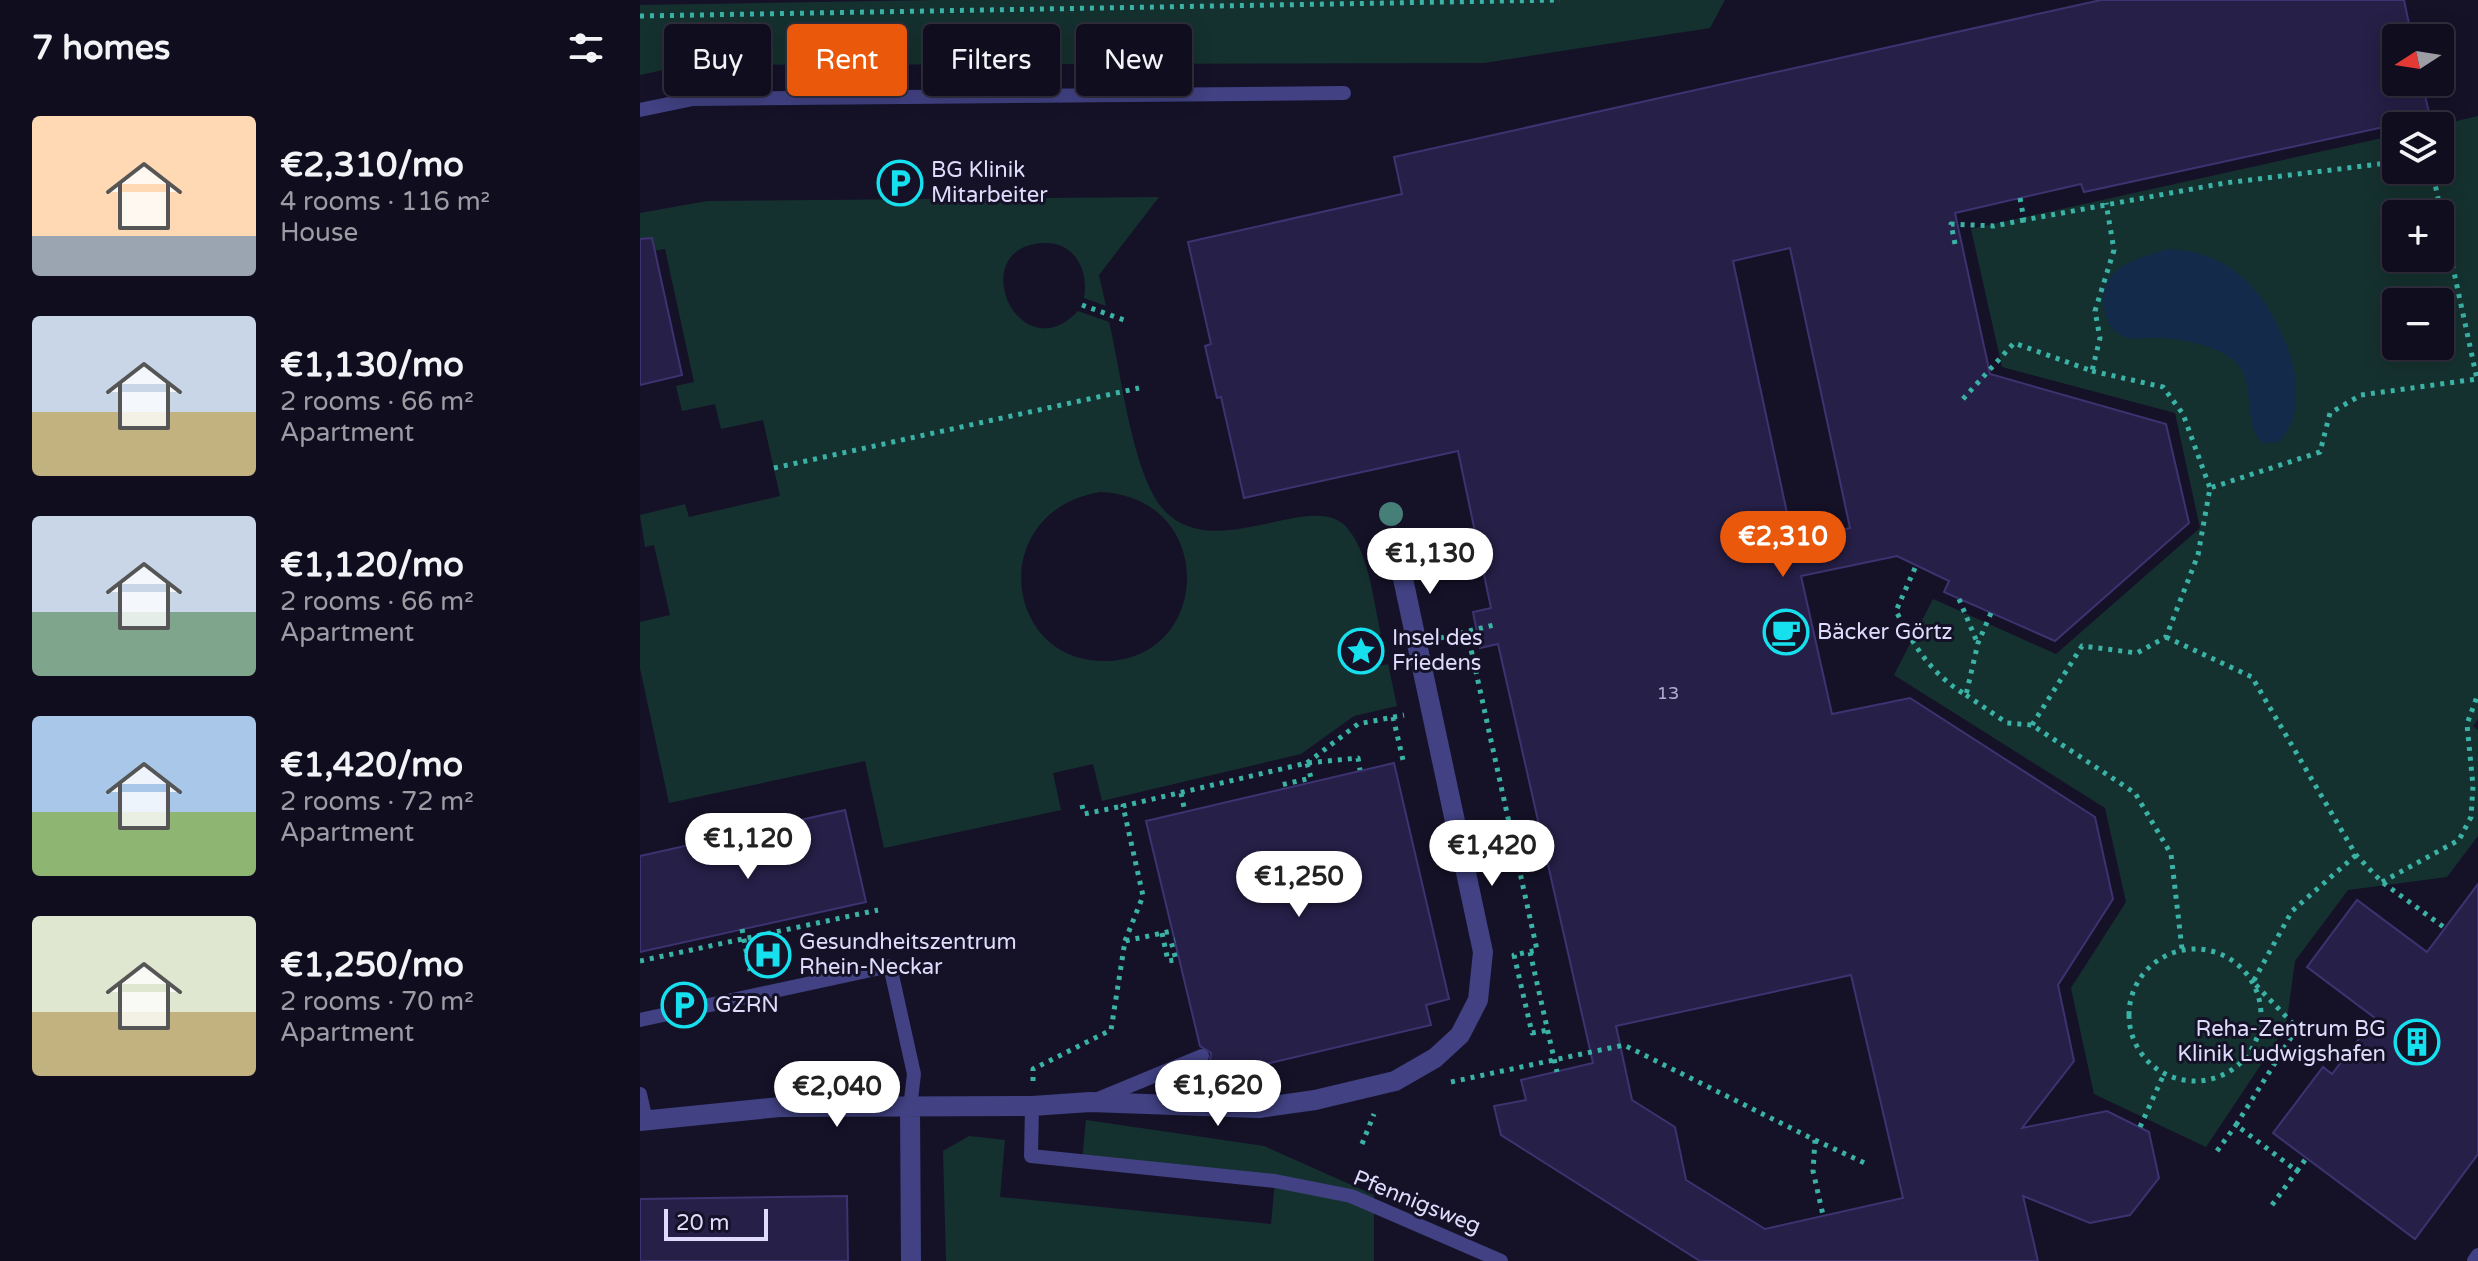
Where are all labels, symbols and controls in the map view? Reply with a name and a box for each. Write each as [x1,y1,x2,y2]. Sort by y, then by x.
chip: Buy [664,24,771,96]
chip: Rent [787,24,907,96]
chip: Filters [923,24,1060,96]
chip: New [1076,24,1192,96]
north arrow [2382,24,2454,96]
map controls [2382,24,2454,360]
icon: filters [564,26,608,70]
text: 7 homes [32,28,170,69]
button: layers [2382,112,2454,184]
text: €2,310/mo [280,145,464,186]
icon: home [96,148,192,244]
place label: BG Klinik Mitarbeiter [931,157,1048,208]
parking icon: BG Klinik Mitarbeiter [876,159,924,207]
text: 4 rooms · 116 m² [280,186,490,217]
button: + [2382,200,2454,272]
text: House [280,217,358,248]
button: − [2382,288,2454,360]
text: €1,130/mo [280,345,464,386]
icon: home [96,348,192,444]
text: 2 rooms · 66 m² [280,386,474,417]
text: Apartment [280,417,414,448]
pin: €2,310 [1718,511,1848,579]
text: €2,310 [1738,521,1828,552]
pin: €1,130 [1365,528,1495,596]
text: €1,130 [1385,538,1475,569]
text: €1,120/mo [280,545,464,586]
icon: home [96,548,192,644]
text: 2 rooms · 66 m² [280,586,474,617]
cafe icon: Bäcker Görtz [1762,608,1810,656]
text: Apartment [280,617,414,648]
place label: Bäcker Görtz [1817,619,1953,645]
place label: Insel des Friedens [1392,625,1483,676]
place icon: Insel des Friedens [1337,627,1385,675]
house number: 13 [1657,682,1679,704]
text: €1,420/mo [280,745,463,786]
icon: home [96,748,192,844]
text: 2 rooms · 72 m² [280,786,474,817]
pin: €1,120 [683,813,813,881]
text: Apartment [280,817,414,848]
pin: €1,420 [1427,820,1557,888]
text: €1,120 [703,823,793,854]
text: €1,420 [1447,830,1537,861]
pin: €1,250 [1234,851,1364,919]
text: €1,250 [1254,861,1344,892]
place label: Gesundheitszentrum Rhein-Neckar [799,929,1017,980]
hospital icon: Gesundheitszentrum Rhein-Neckar [744,931,792,979]
text: €1,250/mo [280,945,464,986]
icon: home [96,948,192,1044]
parking icon: GZRN [660,981,708,1029]
text: 2 rooms · 70 m² [280,986,474,1017]
place label: GZRN [715,992,779,1018]
place label: Reha-Zentrum BG Klinik Ludwigshafen [2177,1016,2386,1067]
text: Apartment [280,1017,414,1048]
building icon: Reha-Zentrum BG Klinik Ludwigshafen [2393,1018,2441,1066]
pin: €1,620 [1153,1060,1283,1128]
pin: €2,040 [772,1061,902,1129]
text: €1,620 [1173,1070,1263,1101]
text: €2,040 [792,1071,882,1102]
street label: Pfennigsweg [1349,1165,1485,1239]
scale bar [664,1205,768,1241]
text: 20 m [676,1210,730,1236]

